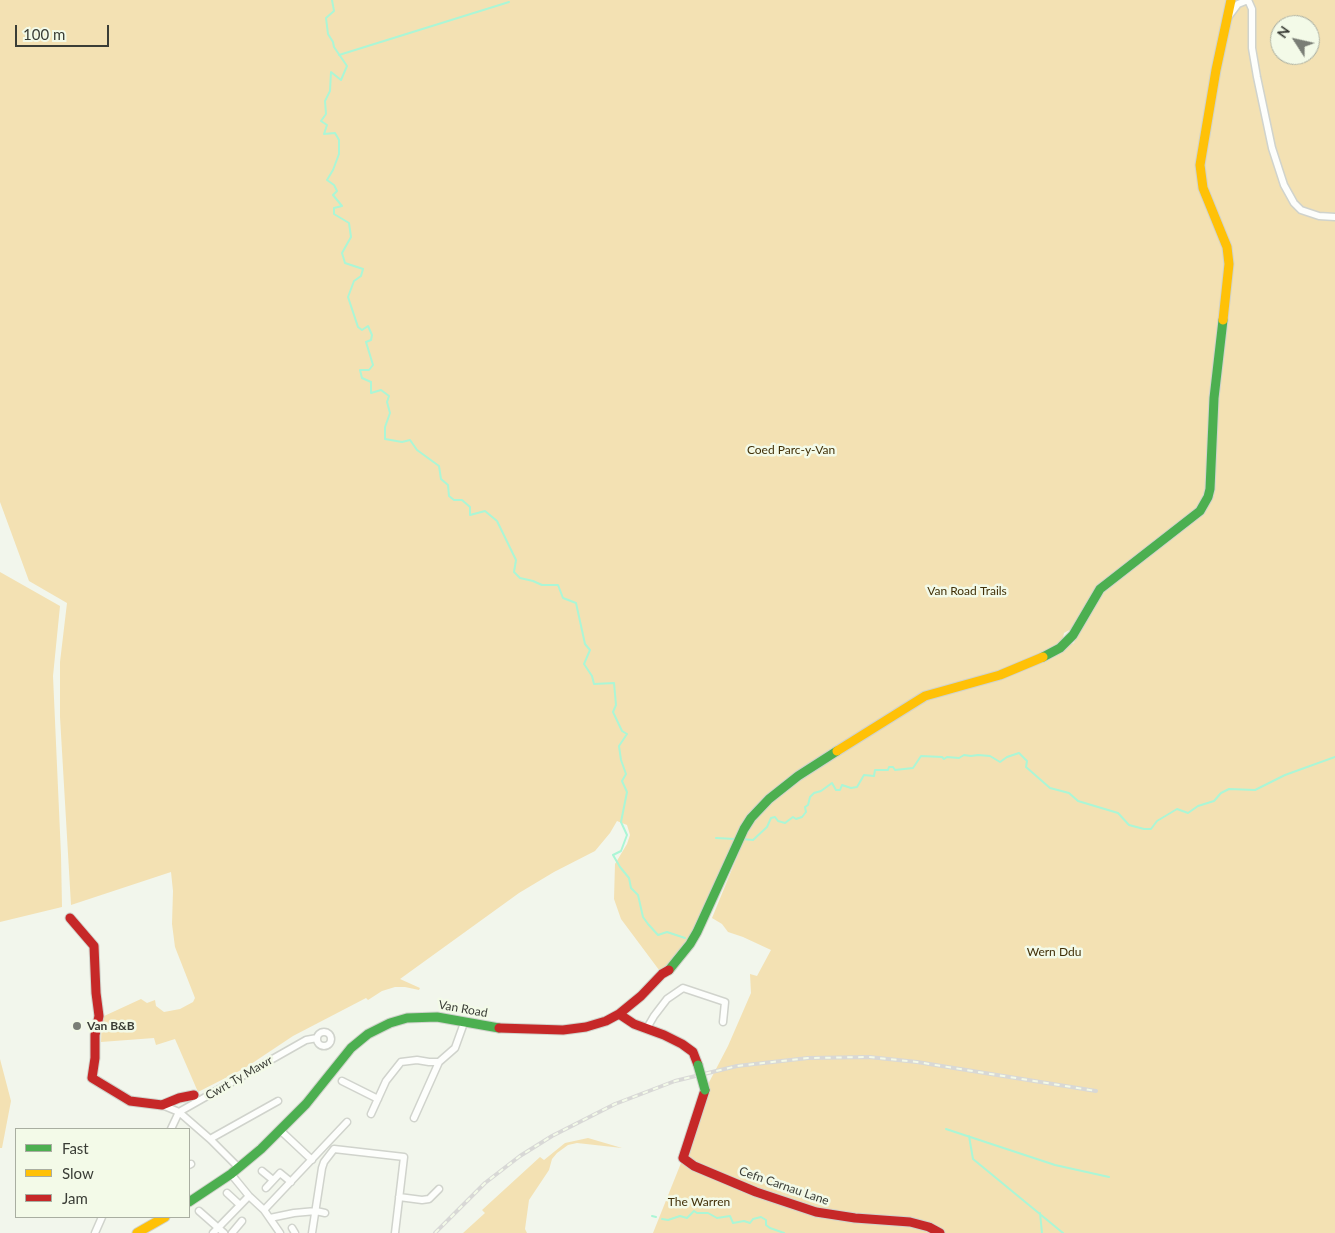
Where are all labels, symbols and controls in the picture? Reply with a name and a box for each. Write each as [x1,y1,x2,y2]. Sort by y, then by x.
scale bar [18,15,111,47]
north arrow [1270,15,1320,65]
text: N [1273,22,1293,41]
text: 100 m [23,25,65,43]
park label: Coed Parc-y-Van [747,443,835,457]
park label: Van Road Trails [927,584,1007,598]
park label: Wern Ddu [1027,945,1081,959]
street label: Van Road [437,998,489,1020]
place label: Van B&B [87,1019,135,1033]
marker: Van B&B [71,1020,83,1032]
street label: Cwrt Ty Mawr [203,1053,275,1103]
legend [15,1128,190,1218]
text: Fast [62,1139,89,1157]
text: Slow [62,1164,94,1182]
street label: Cefn Carnau Lane [737,1164,831,1208]
text: Jam [62,1189,88,1207]
park label: The Warren [668,1195,730,1209]

